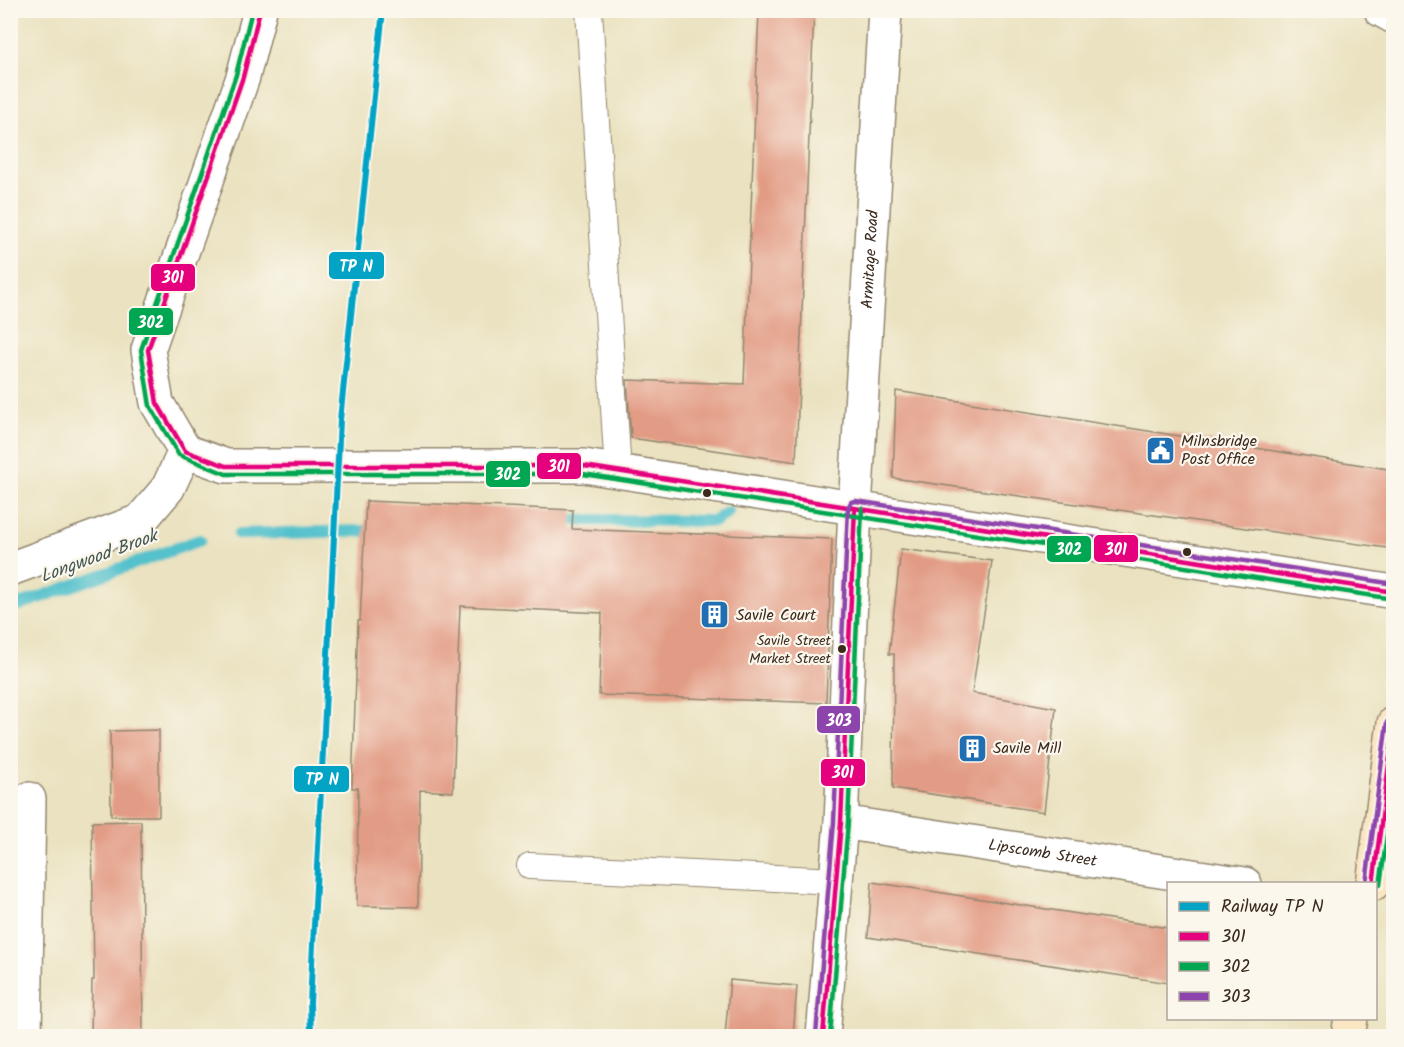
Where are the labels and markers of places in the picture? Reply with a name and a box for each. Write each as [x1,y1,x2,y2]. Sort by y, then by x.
place label: Milnsbridge Post Office [1181,429,1257,472]
public building icon: Milnsbridge Post Office [1144,434,1176,466]
unlabelled marker [701,487,713,499]
unlabelled marker [1181,546,1193,558]
building icon: Savile Court [699,599,731,631]
place label: Savile Court [736,603,817,628]
place label: Savile Street Market Street [749,630,832,670]
marker: Savile Street Market Street [836,643,848,655]
building icon: Savile Mill [956,732,988,764]
place label: Savile Mill [993,736,1061,761]

